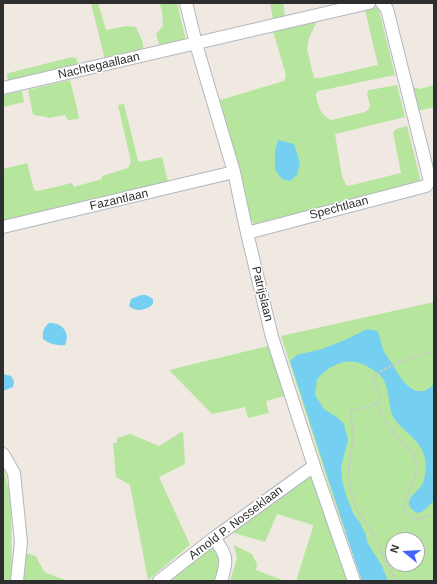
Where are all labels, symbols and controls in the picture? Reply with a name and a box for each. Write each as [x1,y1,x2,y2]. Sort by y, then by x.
street label: Nachtegaallaan [57,50,141,82]
street label: Fazantlaan [88,186,150,214]
street label: Spechtlaan [308,193,370,223]
street label: Patrijslaan [248,265,276,323]
street label: Arnold P. Nosseklaan [186,483,286,563]
north arrow [385,532,425,572]
text: N [388,543,401,554]

